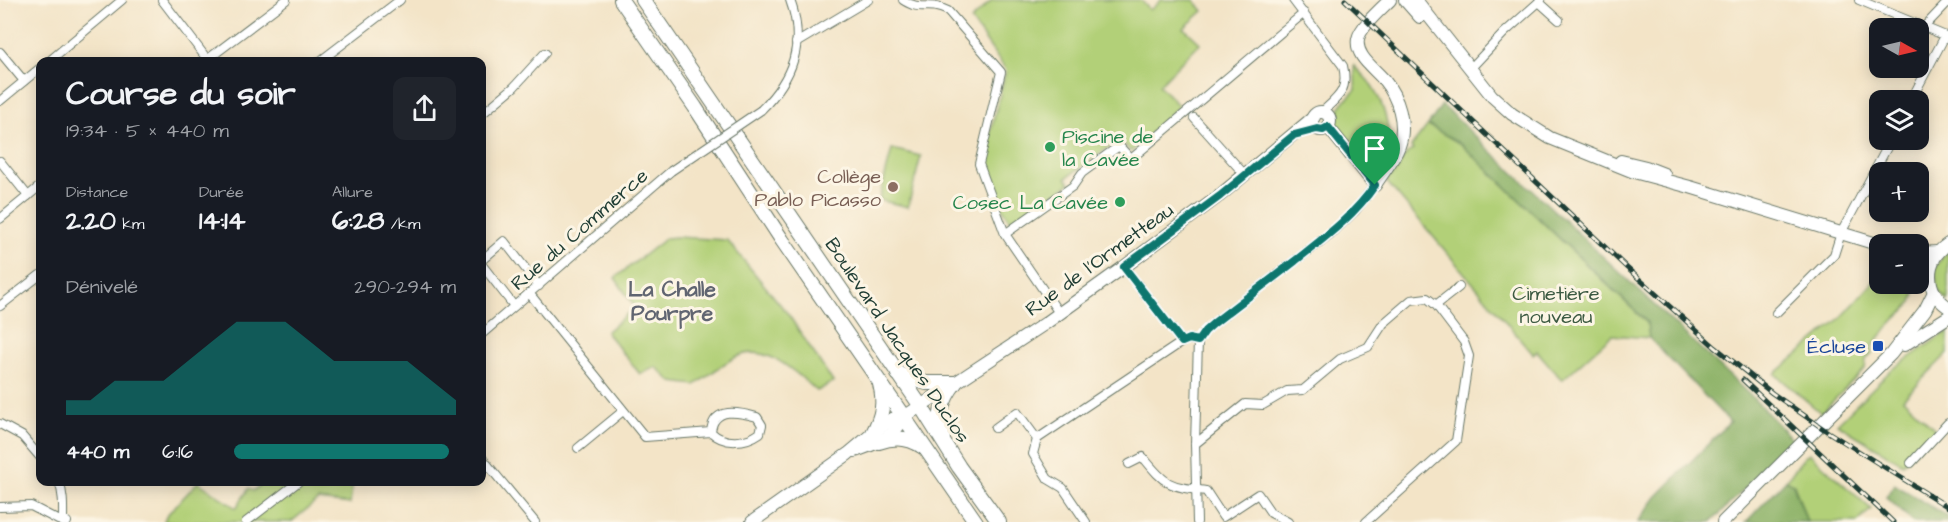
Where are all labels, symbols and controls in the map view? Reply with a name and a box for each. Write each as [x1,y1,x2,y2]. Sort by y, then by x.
north arrow [1869,18,1929,78]
map controls [1869,18,1929,294]
text: Course du soir [66,71,296,117]
button: share [393,77,456,140]
button: layers [1869,90,1929,150]
text: 19:34 · 5 × 440 m [66,117,229,145]
place label: Piscine de la Cavée [1062,123,1154,174]
pin [1349,123,1400,185]
icon: arrive [1358,132,1391,165]
marker: Piscine de la Cavée [1043,140,1057,154]
street label: Rue du Commerce [505,162,654,297]
button: + [1869,162,1929,222]
place label: Collège Pablo Picasso [754,163,881,214]
marker: Collège Pablo Picasso [886,180,900,194]
text: Distance [66,181,128,203]
text: Durée [199,181,244,203]
text: Allure [332,181,373,203]
place label: Cosec La Cavée [953,189,1108,217]
marker: Cosec La Cavée [1113,195,1127,209]
street label: Rue de l'Ormetteau [1020,197,1179,323]
text: 2.20 [66,203,116,239]
text: 14:14 [199,203,245,239]
text: 6:28 [332,203,384,239]
text: km [116,213,145,235]
text: /km [384,213,420,235]
street label: Boulevard Jacques Duclos [818,232,977,449]
button: − [1869,234,1929,294]
text: Dénivelé [66,273,138,301]
text: 290–294 m [354,273,456,301]
district label: La Challe Pourpre [628,275,716,329]
park label: Cimetière nouveau [1512,280,1600,331]
place label: Écluse [1807,333,1866,361]
marker: Écluse [1871,339,1885,353]
text: 440 m [66,438,129,466]
text: 6:16 [162,438,193,466]

